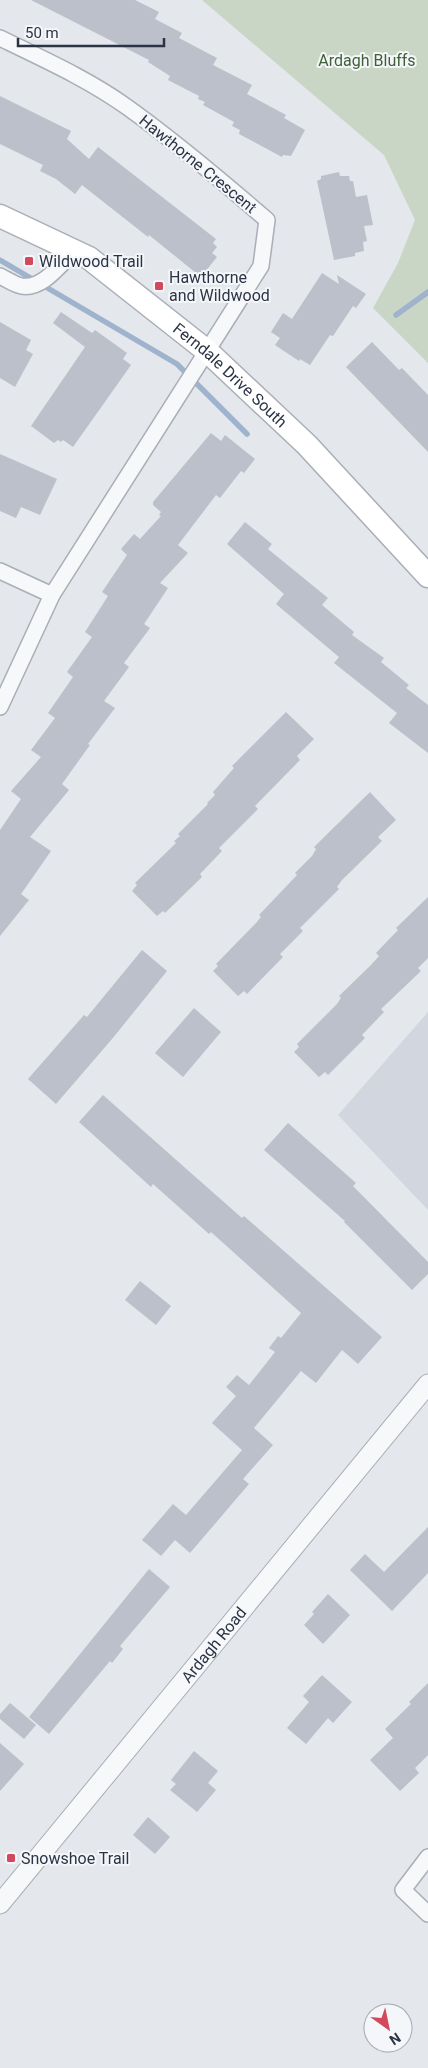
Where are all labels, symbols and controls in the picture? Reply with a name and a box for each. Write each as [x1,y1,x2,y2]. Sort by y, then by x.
scale bar [18,15,164,47]
text: 50 m [25,24,59,42]
park label: Ardagh Bluffs [318,51,416,70]
street label: Hawthorne Crescent [136,111,260,217]
place label: Wildwood Trail [39,252,144,271]
marker: Wildwood Trail [23,255,35,267]
place label: Hawthorne and Wildwood [169,268,270,305]
marker: Hawthorne and Wildwood [153,280,165,292]
street label: Ferndale Drive South [170,319,291,431]
street label: Ardagh Road [177,1603,250,1686]
place label: Snowshoe Trail [21,1849,129,1868]
marker: Snowshoe Trail [5,1852,17,1864]
north arrow [363,2003,413,2053]
text: N [387,2029,404,2048]

